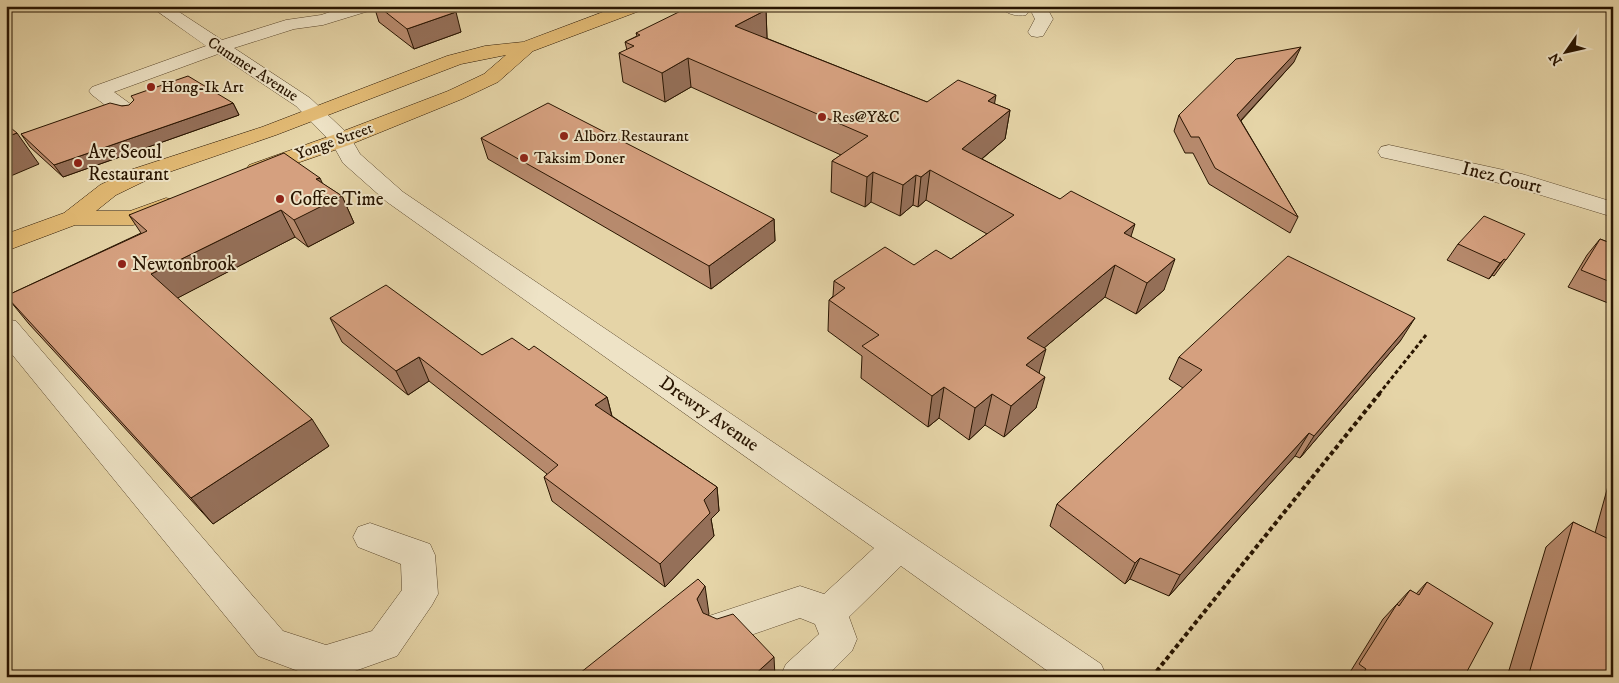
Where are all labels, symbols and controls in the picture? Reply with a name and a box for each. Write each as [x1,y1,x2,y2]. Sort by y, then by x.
north arrow [1542,28,1592,78]
street label: Cummer Avenue [204,32,303,106]
text: N [1545,48,1567,69]
place label: Hong-Ik Art [161,77,244,97]
marker: Hong-Ik Art [145,81,157,93]
place label: Res@Y&C [832,107,900,127]
marker: Res@Y&C [816,111,828,123]
street label: Yonge Street [293,118,375,164]
place label: Alborz Restaurant [574,126,689,146]
marker: Alborz Restaurant [558,130,570,142]
place label: Ave Seoul Restaurant [88,141,169,186]
place label: Taksim Doner [534,148,625,168]
marker: Taksim Doner [518,152,530,164]
marker: Ave Seoul Restaurant [72,157,84,169]
street label: Inez Court [1459,157,1545,199]
place label: Coffee Time [290,188,384,211]
marker: Coffee Time [274,193,286,205]
place label: Newtonbrook [132,253,237,276]
marker: Newtonbrook [116,258,128,270]
street label: Drewry Avenue [655,371,763,457]

